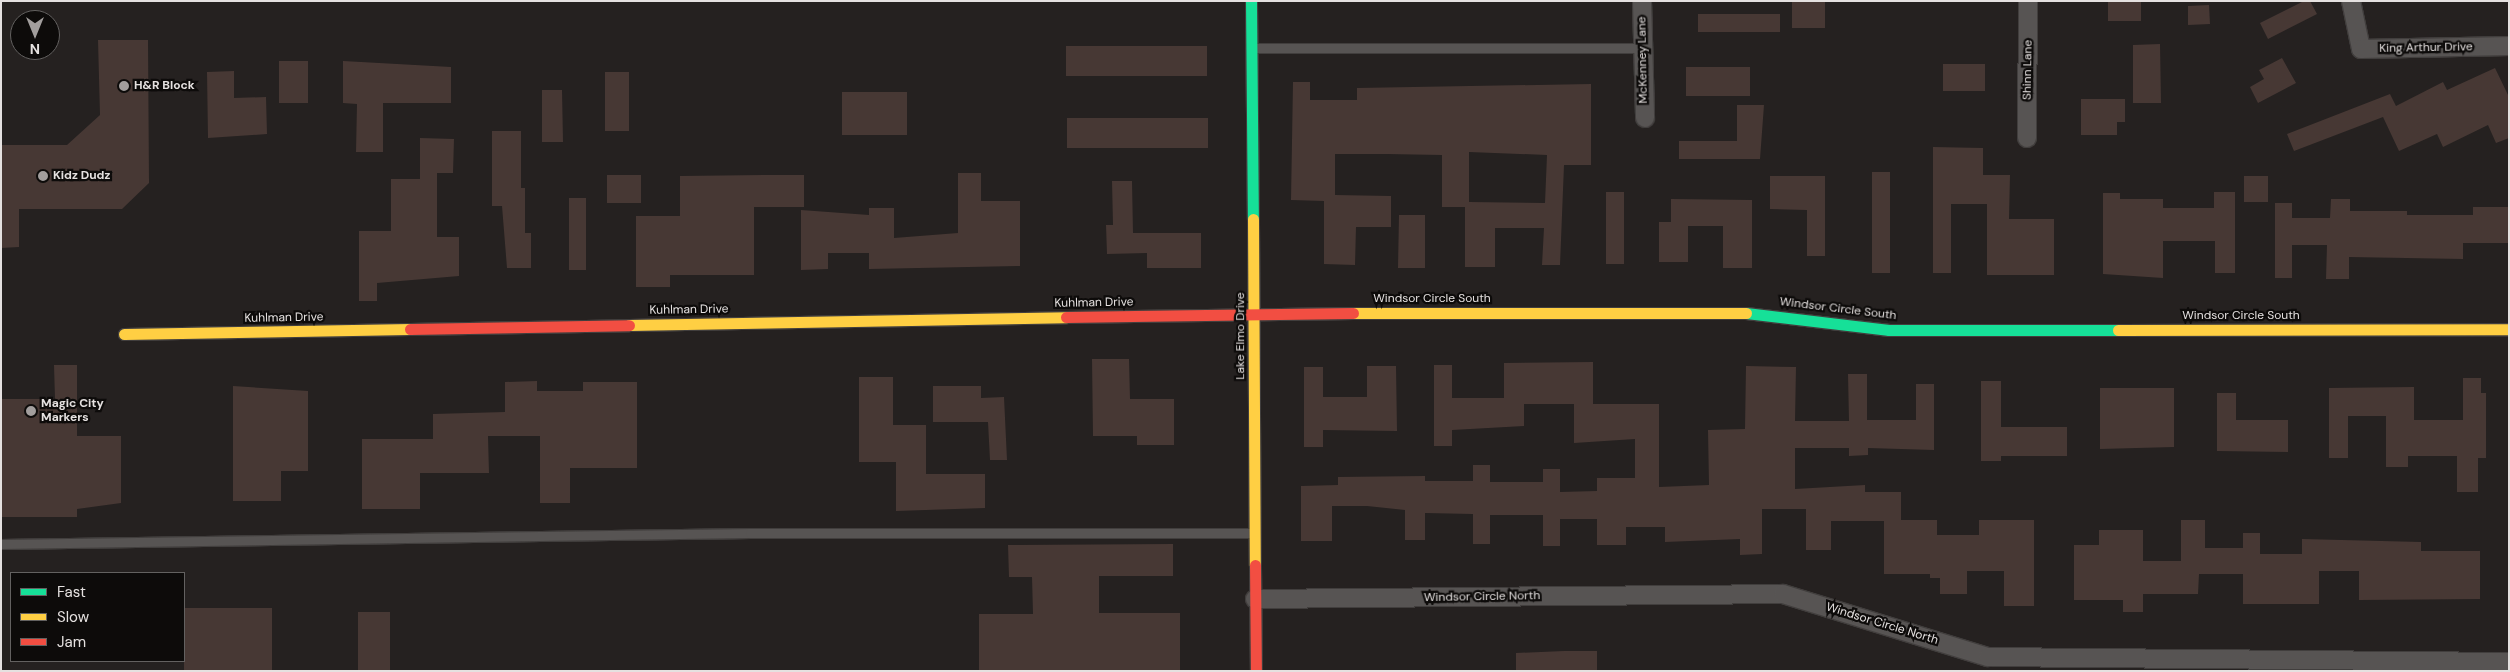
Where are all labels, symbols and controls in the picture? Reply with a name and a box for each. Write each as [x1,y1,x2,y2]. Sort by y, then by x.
north arrow [10,10,60,60]
street label: McKenney Lane [1635,16,1651,104]
text: N [30,40,40,58]
street label: Shinn Lane [2020,40,2036,100]
street label: King Arthur Drive [2379,40,2473,56]
place label: H&R Block [134,79,195,93]
marker: H&R Block [118,80,130,92]
place label: Kidz Dudz [53,169,110,183]
marker: Kidz Dudz [37,170,49,182]
street label: Lake Elmo Drive [1234,292,1248,380]
street label: Windsor Circle South [1373,292,1491,306]
street label: Kuhlman Drive [1054,295,1134,311]
street label: Windsor Circle South [1779,295,1897,323]
street label: Kuhlman Drive [649,302,729,318]
street label: Windsor Circle South [2182,309,2300,323]
street label: Kuhlman Drive [244,310,324,326]
place label: Magic City Markers [41,397,104,425]
marker: Magic City Markers [25,405,37,417]
legend [10,572,185,662]
text: Fast [57,582,86,602]
street label: Windsor Circle North [1424,589,1540,605]
street label: Windsor Circle North [1824,600,1940,648]
text: Slow [57,607,89,627]
text: Jam [57,632,86,652]

